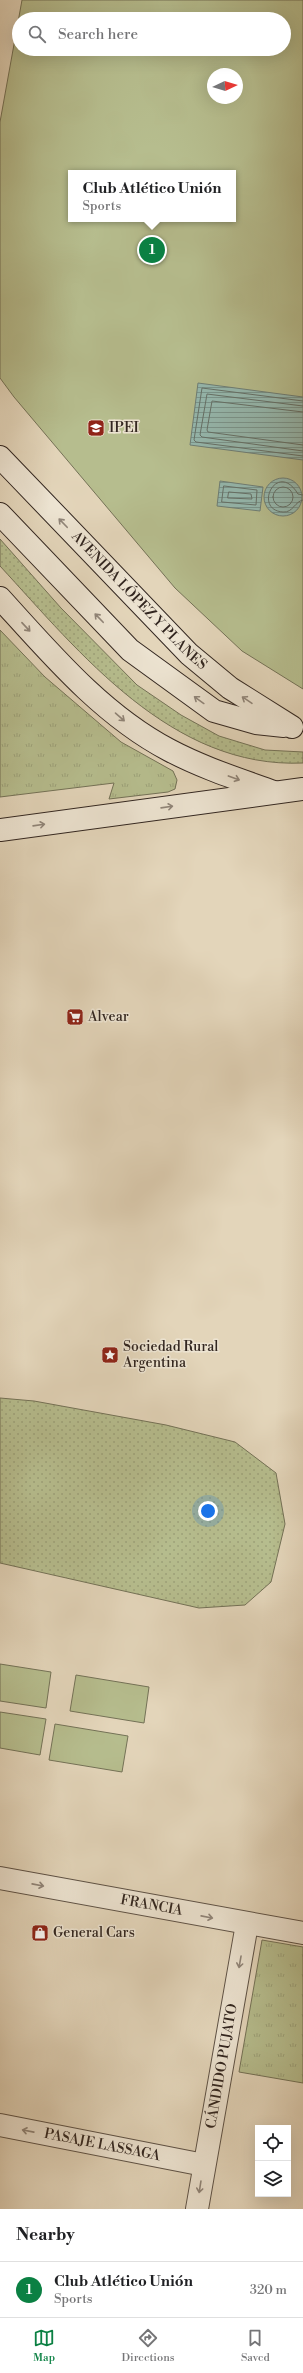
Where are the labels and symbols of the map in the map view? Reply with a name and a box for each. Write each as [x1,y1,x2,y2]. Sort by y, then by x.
north arrow [207,68,243,104]
pin: 1 [139,235,165,265]
school or university icon: IPEI [86,418,106,438]
place label: IPEI [109,419,140,437]
one-way arrow [58,518,67,528]
street label: AVENIDA LÓPEZ Y PLANES [67,527,210,674]
one-way arrow [94,613,104,623]
one-way arrow [21,622,31,632]
one-way arrow [241,695,253,703]
one-way arrow [194,696,205,705]
one-way arrow [114,712,124,721]
one-way arrow [227,774,239,782]
one-way arrow [160,803,173,811]
one-way arrow [32,821,45,829]
supermarket icon: Alvear [65,1007,85,1027]
place label: Alvear [87,1008,129,1026]
place label: Sociedad Rural Argentina [122,1338,218,1372]
place icon: Sociedad Rural Argentina [100,1345,120,1365]
your location [198,1501,218,1521]
one-way arrow [31,1881,44,1889]
street label: FRANCIA [119,1891,185,1920]
one-way arrow [201,1913,214,1921]
shop icon: General Cars [30,1923,50,1943]
place label: General Cars [53,1924,135,1942]
one-way arrow [236,1956,244,1969]
street label: CÁNDIDO PUJATO [202,2002,242,2130]
street label: PASAJE LASSAGA [42,2125,162,2165]
one-way arrow [22,2127,35,2135]
one-way arrow [196,2180,204,2193]

